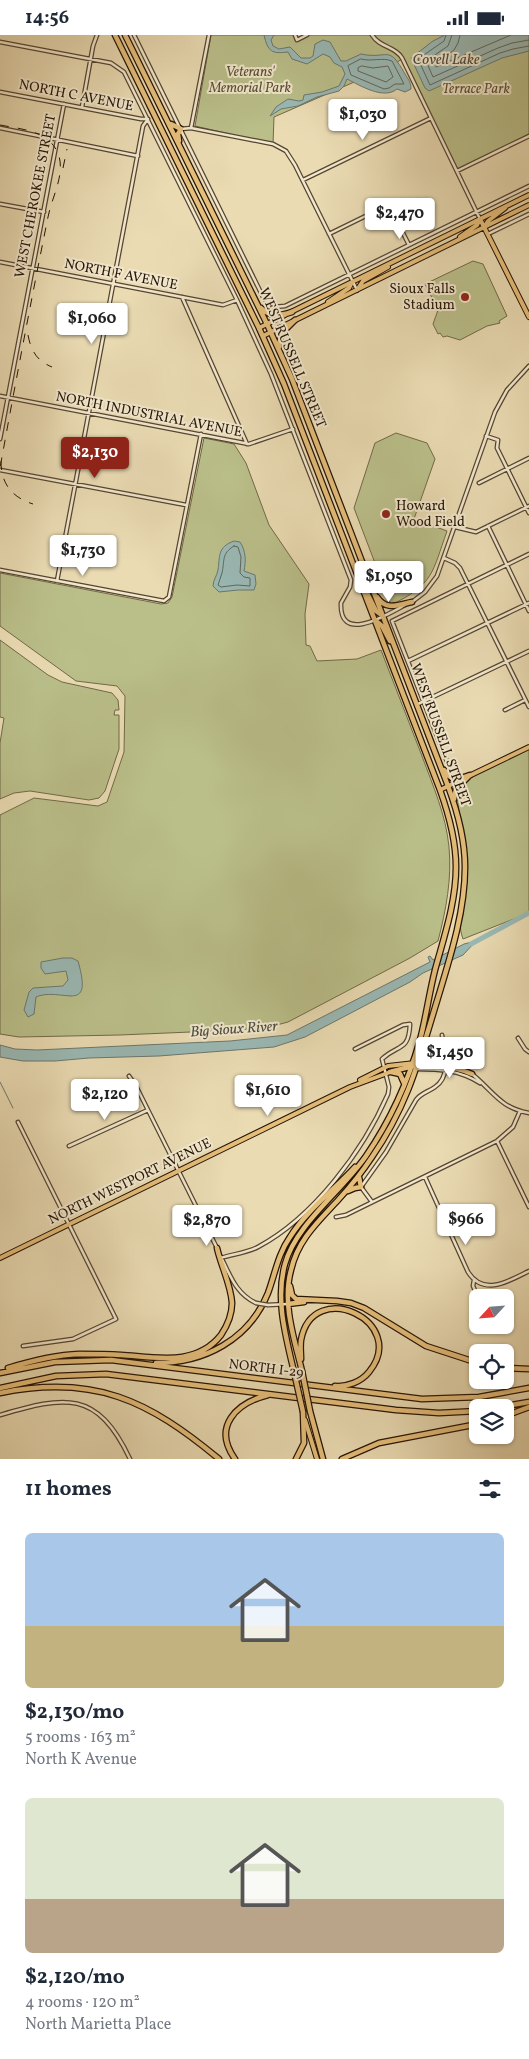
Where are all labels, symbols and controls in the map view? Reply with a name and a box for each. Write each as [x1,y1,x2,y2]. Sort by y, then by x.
text: 14:56 [25,5,69,31]
water label: Covell Lake [413,50,480,71]
park label: Veterans' Memorial Park [208,63,291,98]
street label: NORTH C AVENUE [17,76,135,116]
park label: Terrace Park [442,80,510,99]
pin: $1,030 [322,99,404,141]
text: $1,030 [339,104,387,126]
street label: WEST CHEROKEE STREET [11,112,61,280]
pin: $2,470 [359,197,441,240]
text: $2,470 [376,203,424,225]
street label: NORTH F AVENUE [63,255,179,295]
place label: Sioux Falls Stadium [389,280,455,315]
street label: WEST RUSSELL STREET [254,285,330,431]
marker: Sioux Falls Stadium [459,291,471,303]
pin: $1,060 [51,303,133,345]
text: $1,060 [68,308,116,330]
street label: NORTH INDUSTRIAL AVENUE [54,388,244,442]
pin: $2,130 [54,437,136,479]
text: $2,130 [72,442,118,464]
place label: Howard Wood Field [396,497,465,532]
marker: Howard Wood Field [380,508,392,520]
pin: $1,730 [42,535,124,577]
text: $1,730 [61,540,105,562]
pin: $1,050 [348,561,430,603]
text: $1,050 [365,566,413,588]
street label: WEST RUSSELL STREET [405,661,475,809]
water label: Big Sioux River [189,1016,279,1044]
pin: $1,450 [409,1037,491,1079]
text: $1,450 [427,1042,473,1064]
pin: $1,610 [227,1075,309,1117]
pin: $2,120 [64,1079,146,1121]
text: $1,610 [245,1080,291,1102]
text: $2,120 [82,1084,128,1106]
street label: NORTH WESTPORT AVENUE [45,1134,215,1230]
pin: $966 [436,1203,496,1246]
pin: $2,870 [166,1205,248,1247]
text: $966 [448,1209,484,1231]
text: $2,870 [183,1210,231,1232]
north arrow [469,1289,514,1334]
map controls [469,1289,514,1444]
button: locate [469,1344,514,1389]
street label: NORTH I-29 [227,1355,305,1383]
button: layers [469,1399,514,1444]
text: 11 homes [25,1475,112,1504]
icon: filters [476,1475,504,1503]
icon: home [220,1565,310,1655]
text: $2,130/mo [25,1698,124,1727]
text: 5 rooms · 163 m² [25,1727,136,1749]
text: North K Avenue [25,1749,137,1771]
icon: home [220,1830,310,1920]
text: $2,120/mo [25,1963,125,1992]
text: 4 rooms · 120 m² [25,1992,140,2014]
text: North Marietta Place [25,2014,171,2036]

